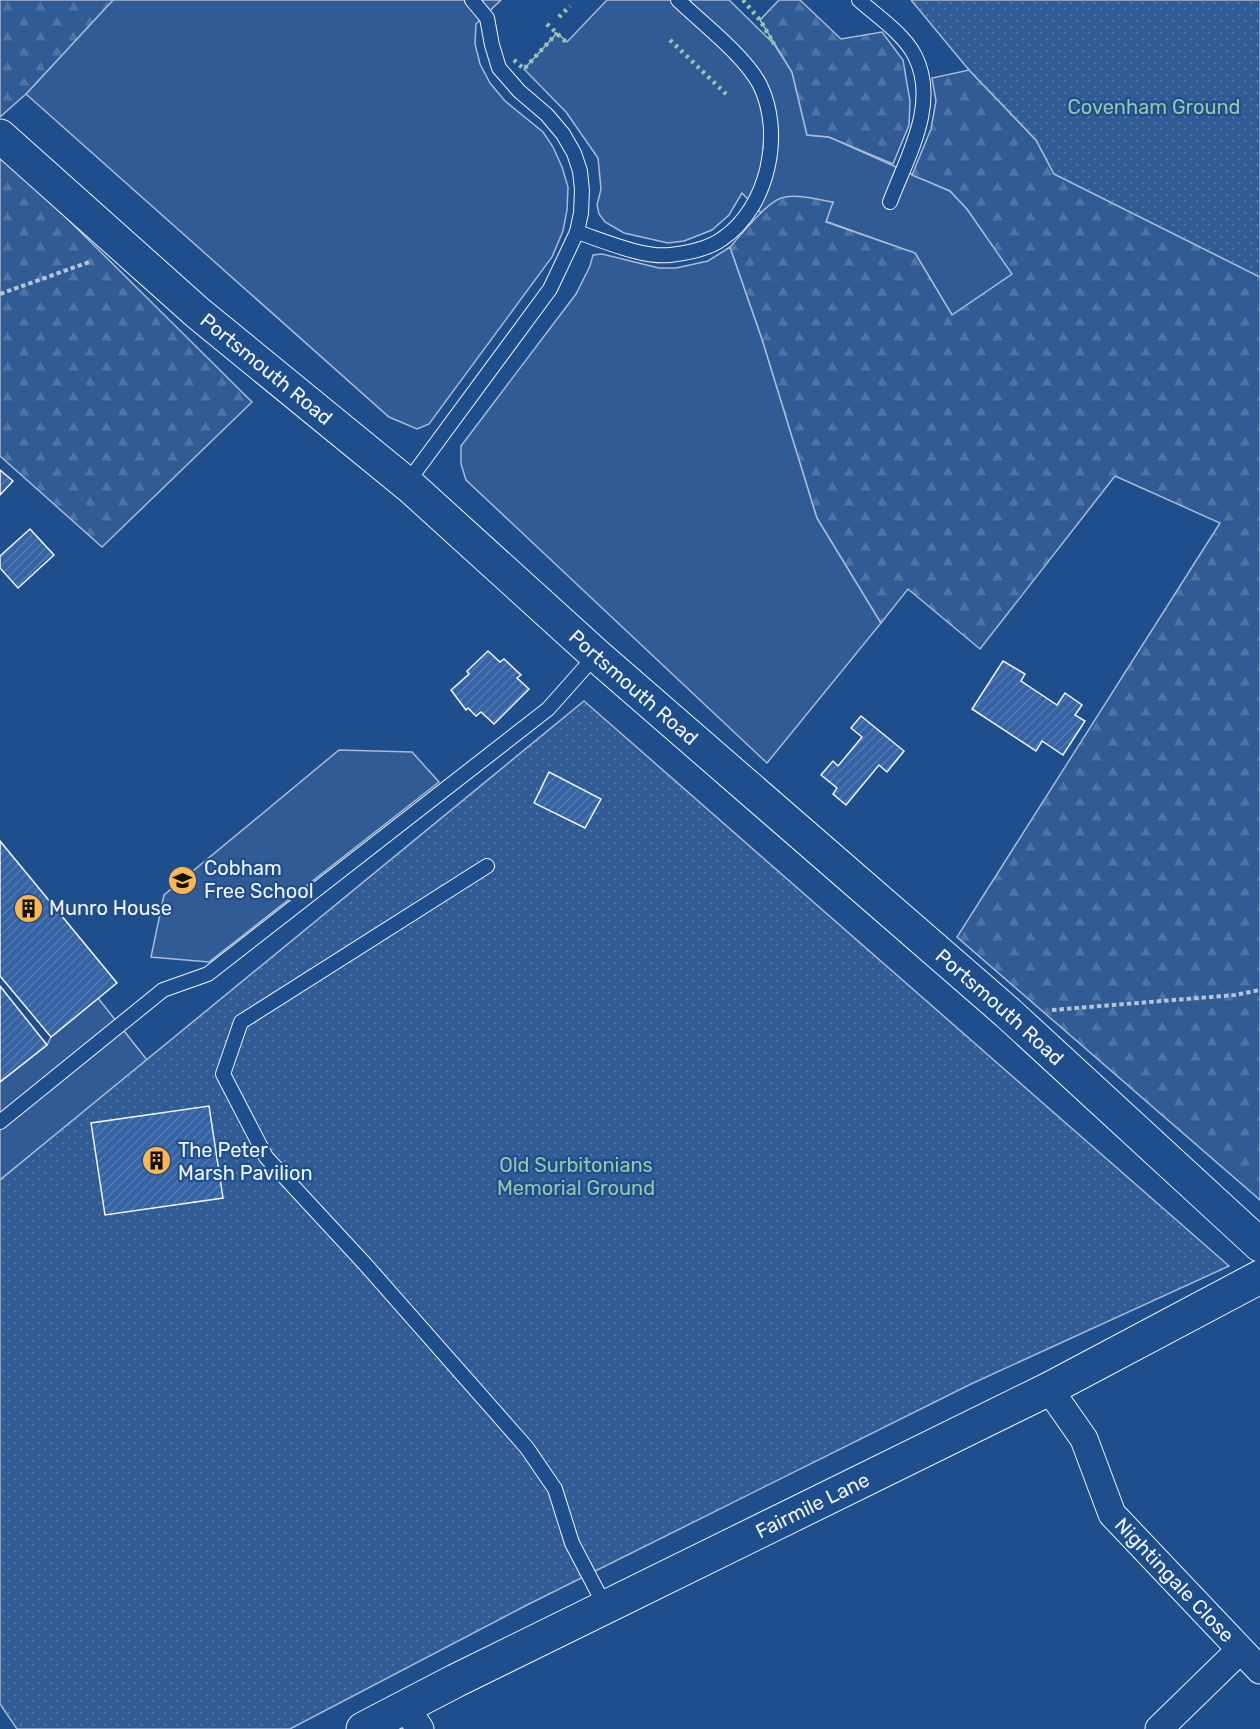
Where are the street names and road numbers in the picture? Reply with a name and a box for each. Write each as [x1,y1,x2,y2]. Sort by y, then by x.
street label: Portsmouth Road [196,308,337,430]
street label: Portsmouth Road [564,624,703,750]
street label: Portsmouth Road [931,944,1069,1070]
street label: Fairmile Lane [752,1467,873,1543]
street label: Nightingale Close [1110,1513,1239,1647]

